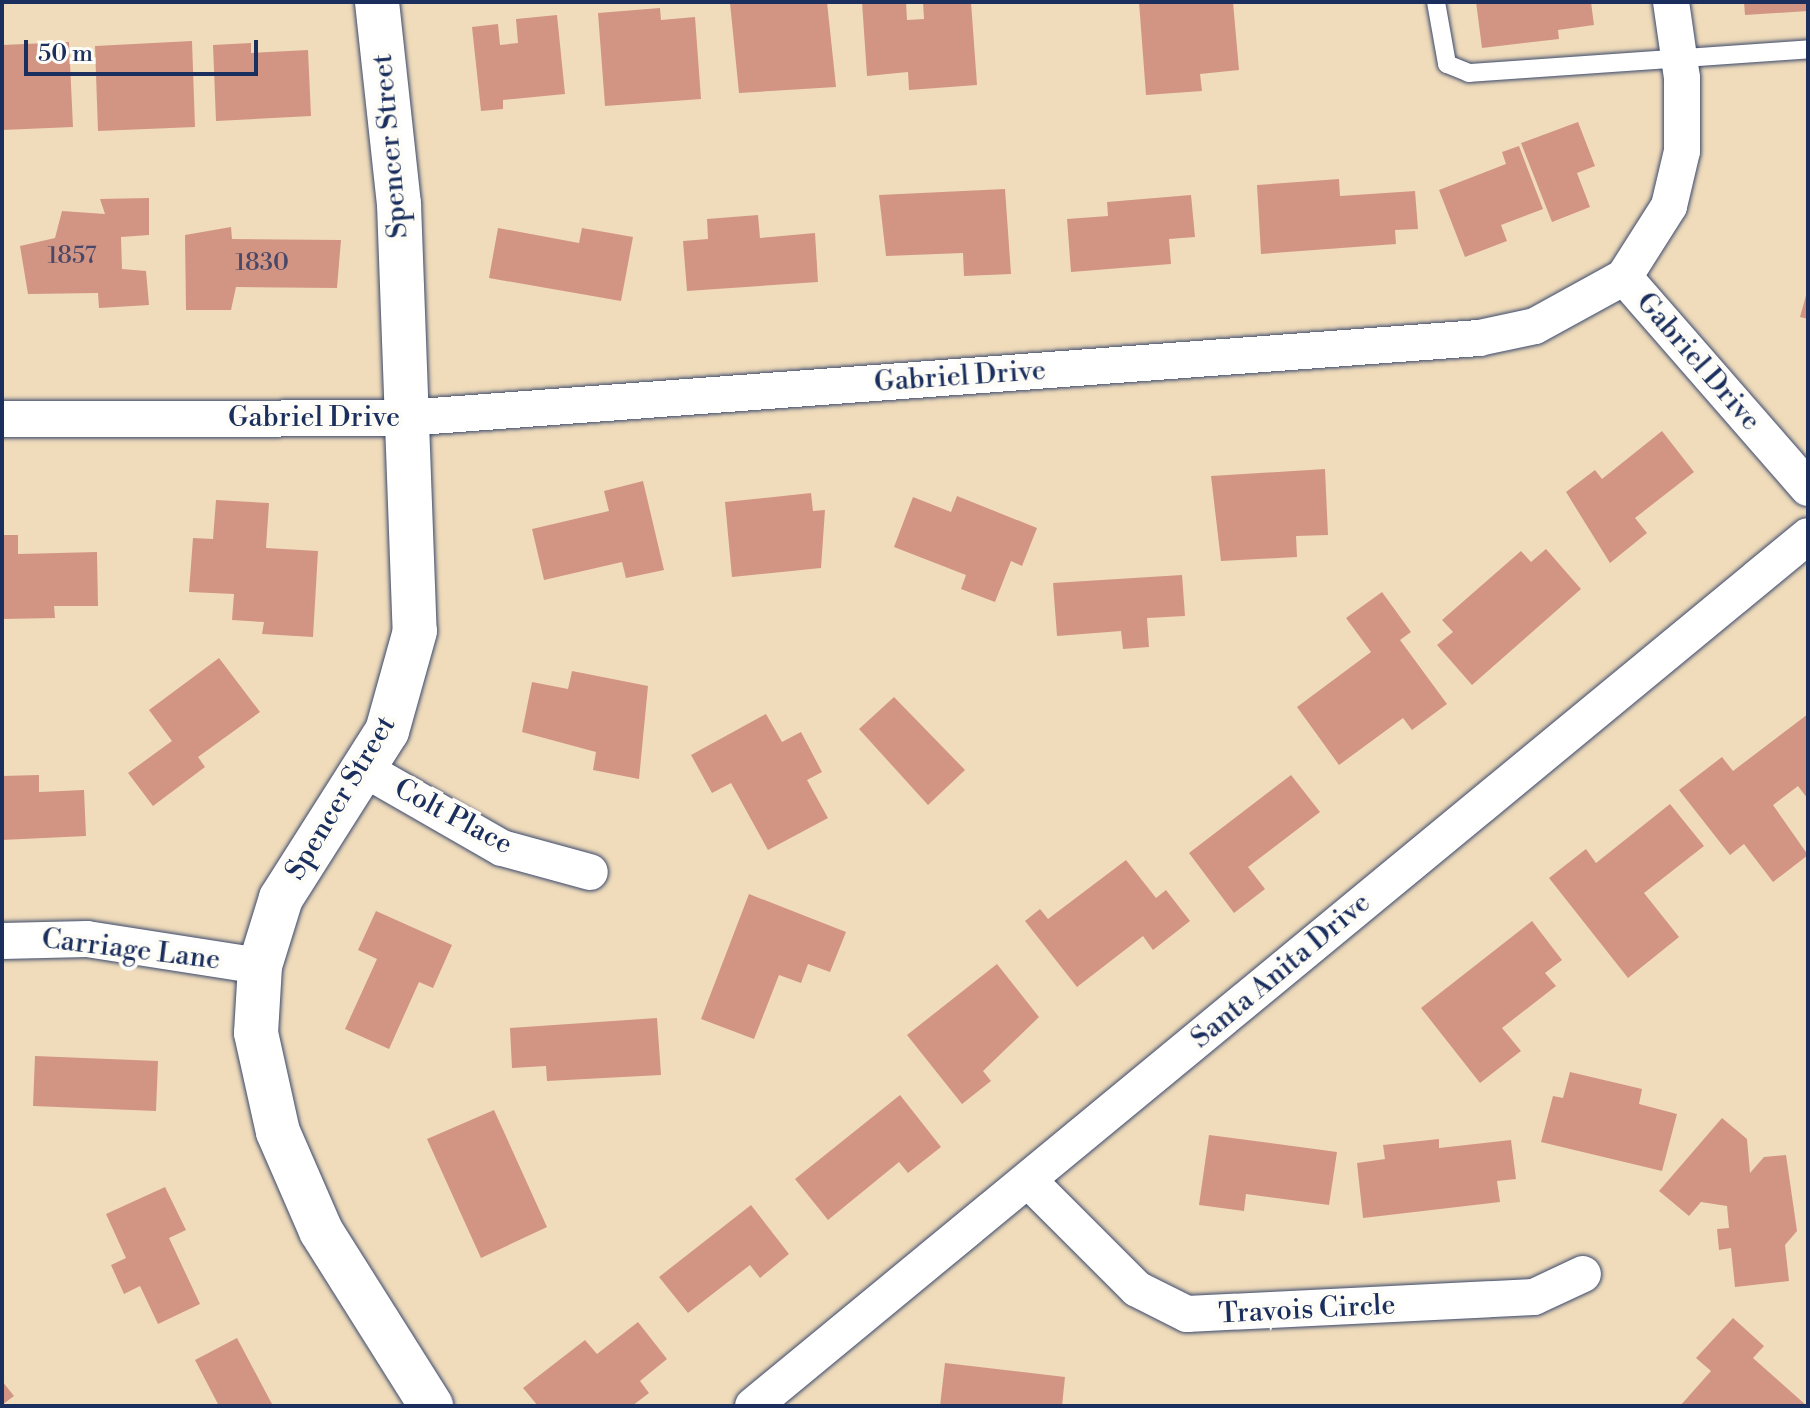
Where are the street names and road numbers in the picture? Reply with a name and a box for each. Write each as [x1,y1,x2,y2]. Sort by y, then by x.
street label: Spencer Street [366,52,416,240]
street label: Gabriel Drive [1629,286,1767,438]
street label: Gabriel Drive [873,354,1047,400]
street label: Gabriel Drive [228,401,400,435]
street label: Spencer Street [279,710,403,886]
street label: Colt Place [388,772,518,862]
street label: Santa Anita Drive [1185,886,1377,1056]
street label: Carriage Lane [40,922,222,978]
street label: Travois Circle [1218,1289,1396,1331]

